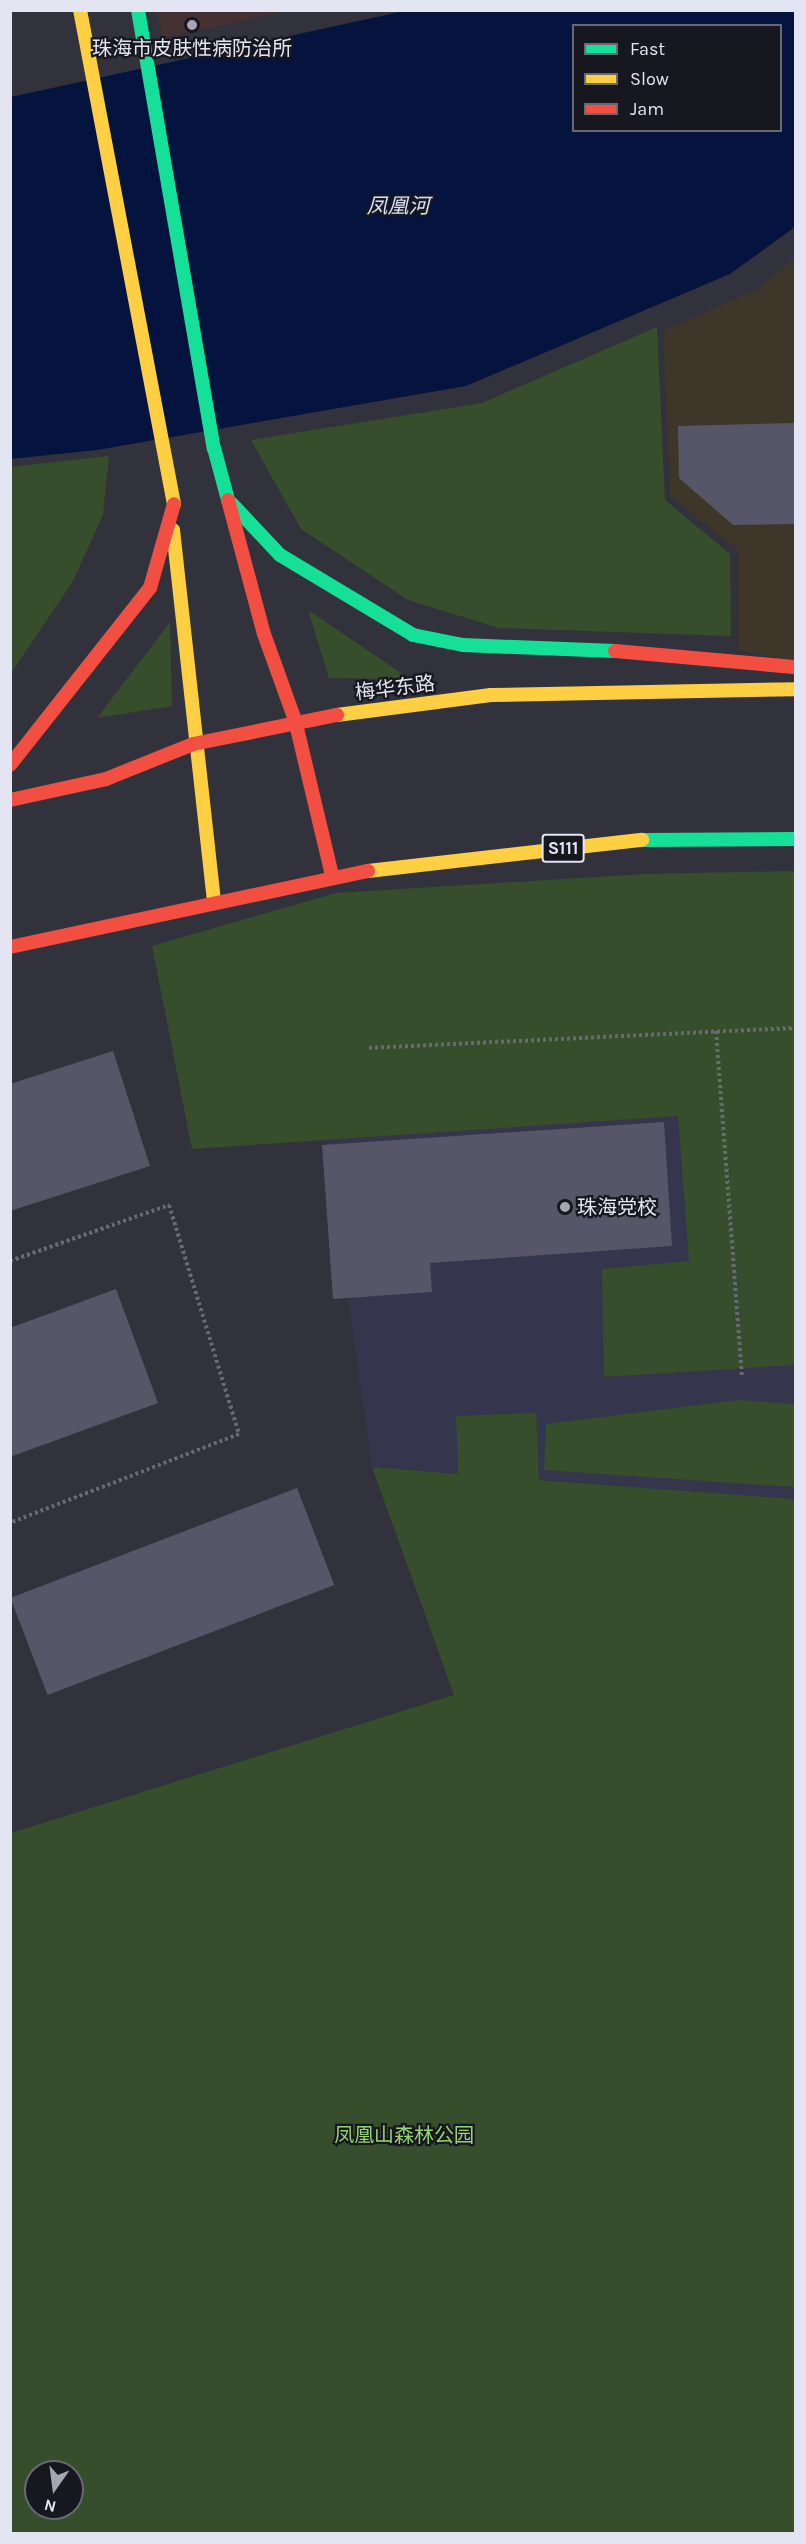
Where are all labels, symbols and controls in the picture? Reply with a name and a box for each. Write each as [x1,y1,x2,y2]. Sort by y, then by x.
marker: 珠海市皮肤性病防治所 [183,16,201,34]
legend [572,24,782,132]
place label: 珠海市皮肤性病防治所 [92,36,292,60]
text: Fast [630,38,665,60]
text: Slow [630,68,669,90]
text: Jam [630,98,664,120]
water label: 凤凰河 [367,193,429,219]
street label: 梅华东路 [354,671,436,705]
road number: S111 [540,833,586,863]
place label: 珠海党校 [577,1195,657,1219]
marker: 珠海党校 [558,1200,572,1214]
park label: 凤凰山森林公园 [334,2123,474,2147]
north arrow [24,2460,84,2520]
text: N [42,2495,58,2517]

